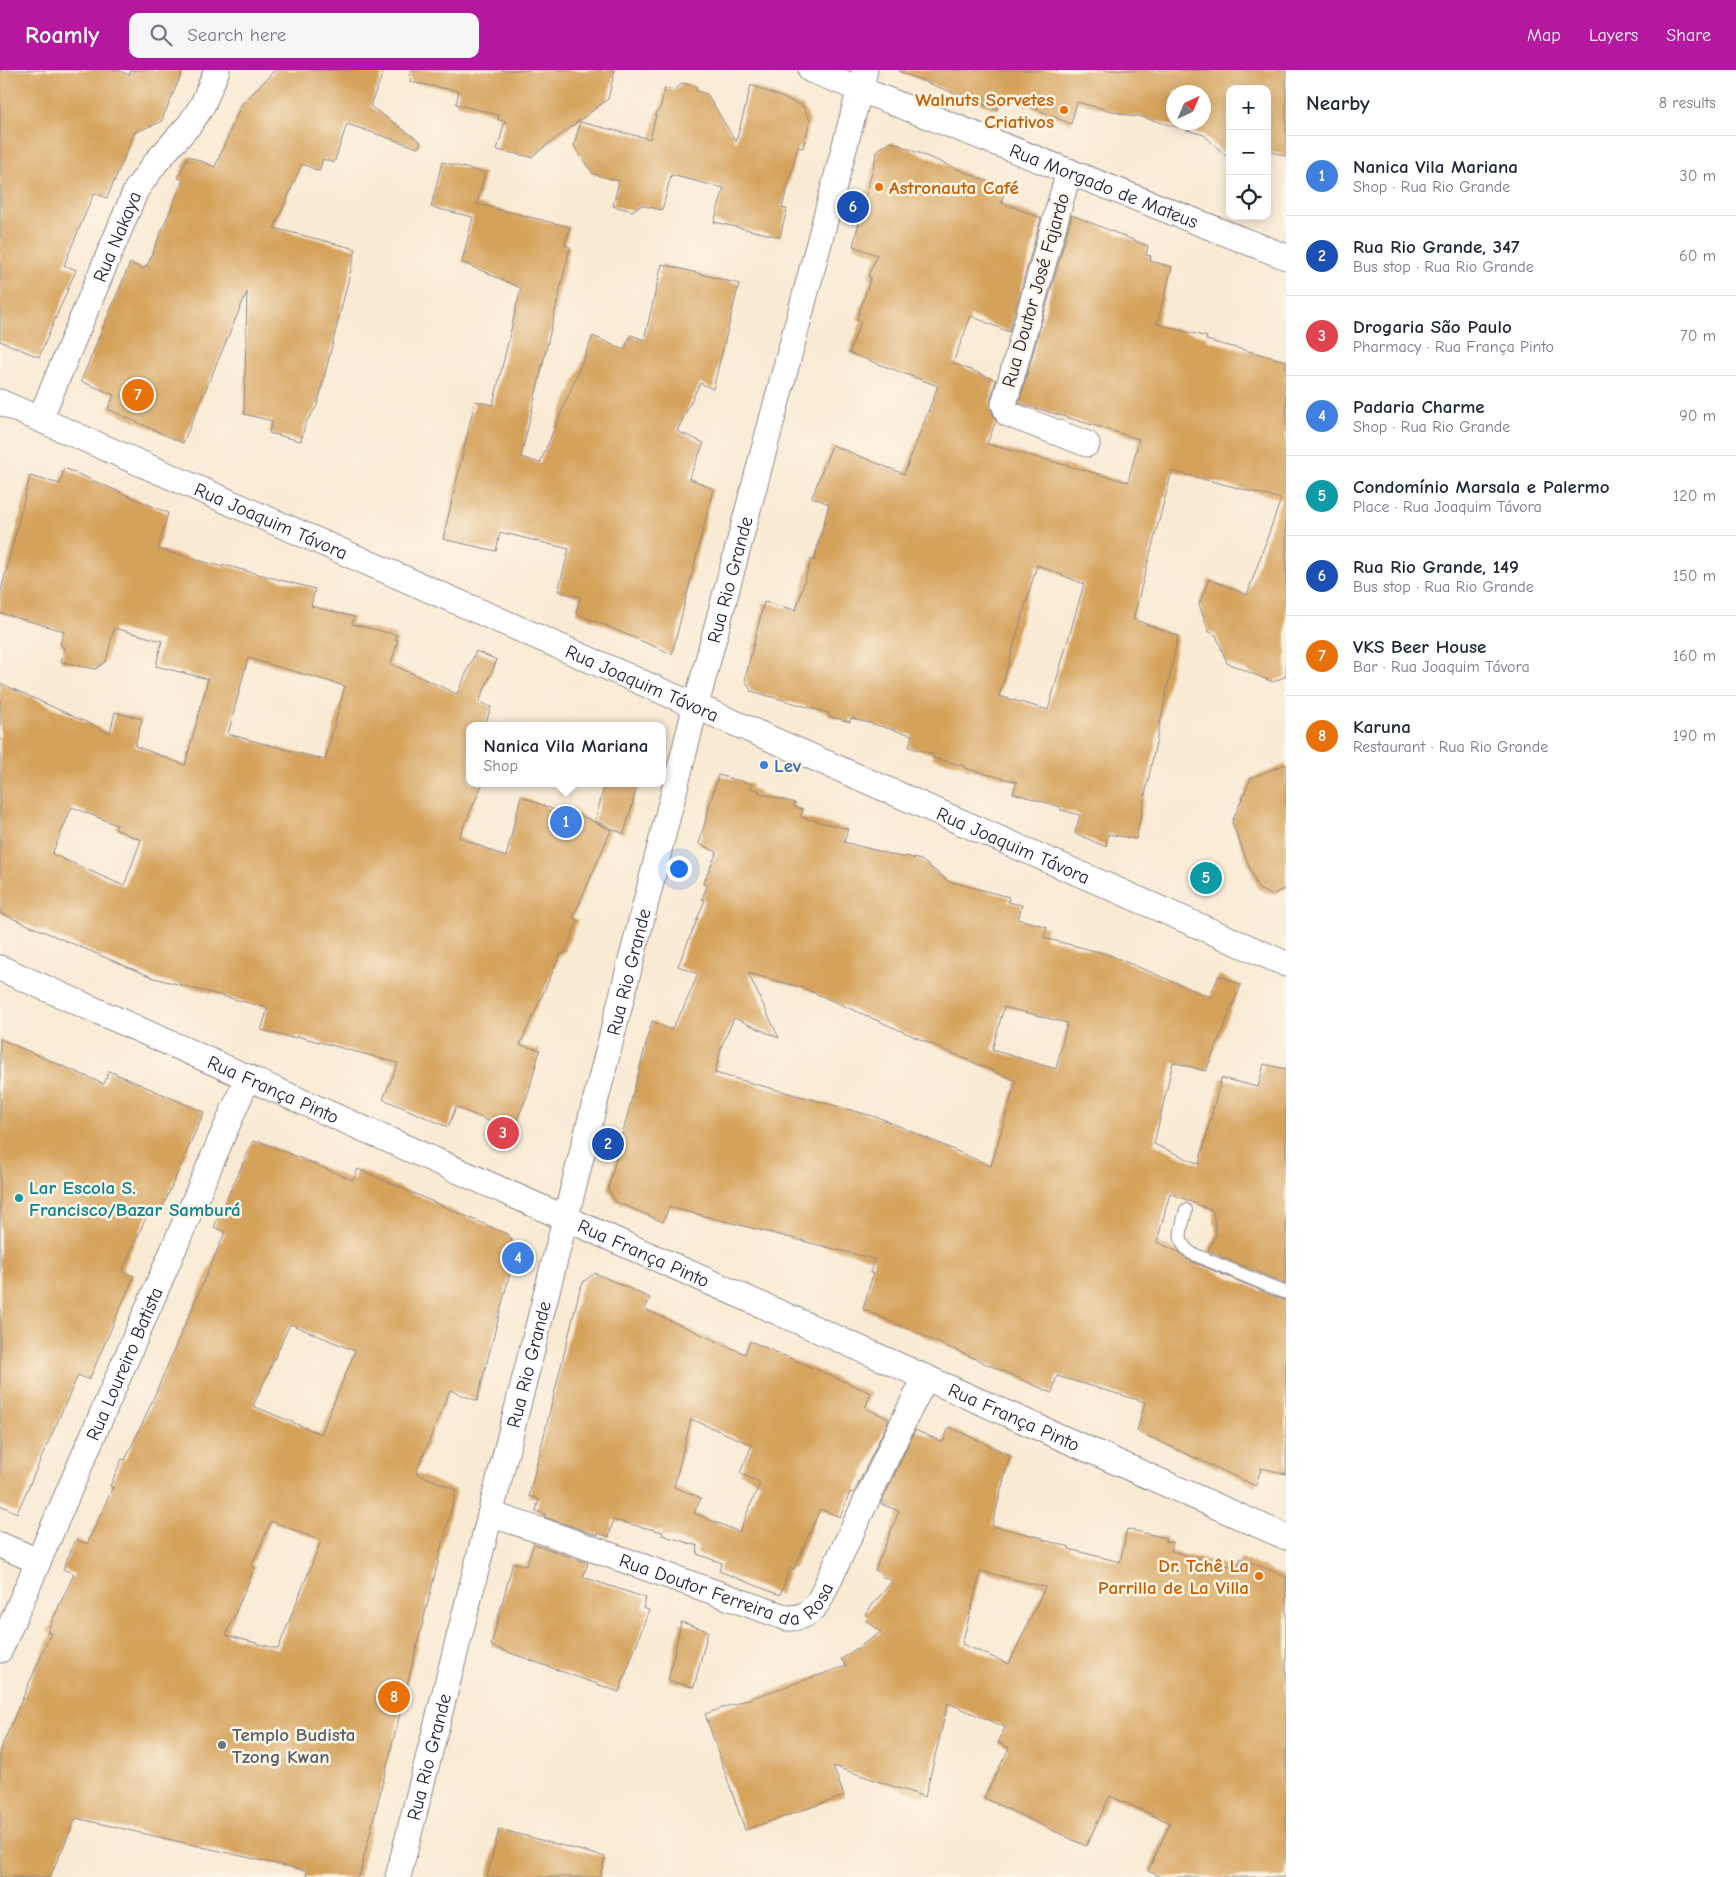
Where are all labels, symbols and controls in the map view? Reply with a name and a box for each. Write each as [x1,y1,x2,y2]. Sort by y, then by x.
search box [129,13,479,58]
text: Roamly [25,21,99,49]
icon: search [147,21,175,49]
text: Search here [187,24,286,46]
text: Map [1527,25,1561,46]
text: Layers [1589,25,1638,46]
text: Share [1666,25,1711,46]
north arrow [1166,85,1211,130]
map controls [1226,85,1271,220]
button: + [1226,85,1271,130]
place label: Walnuts Sorvetes Criativos [915,89,1054,133]
text: Nearby [1306,91,1370,115]
text: 8 results [1659,94,1716,112]
marker: Walnuts Sorvetes Criativos [1058,104,1070,116]
button: − [1226,130,1271,175]
street label: Rua Morgado de Mateus [1006,139,1201,233]
text: Nanica Vila Mariana [1353,156,1518,178]
text: 1 [1319,167,1325,185]
text: 30 m [1680,167,1716,185]
button: locate [1226,175,1271,220]
place label: Astronauta Café [889,177,1019,199]
text: Shop · Rua Rio Grande [1353,178,1510,196]
marker: Astronauta Café [873,181,885,193]
street label: Rua Nakaya [89,188,146,285]
pin: 6 [837,188,869,226]
street label: Rua Doutor José Fajardo [998,191,1074,390]
text: Rua Rio Grande, 347 [1353,236,1520,258]
text: 2 [1318,247,1326,265]
text: 60 m [1679,247,1716,265]
text: Bus stop · Rua Rio Grande [1353,258,1534,276]
text: Drogaria São Paulo [1353,316,1512,338]
text: 3 [1318,327,1326,345]
text: 70 m [1680,327,1716,345]
text: Pharmacy · Rua França Pinto [1353,338,1554,356]
pin: 7 [122,376,154,414]
text: Padaria Charme [1353,396,1485,418]
text: 4 [1318,407,1326,425]
text: 90 m [1679,407,1716,425]
text: Shop · Rua Rio Grande [1353,418,1510,436]
text: Condomínio Marsala e Palermo [1353,476,1610,498]
street label: Rua Joaquim Távora [191,478,351,565]
text: 5 [1318,487,1326,505]
text: 120 m [1673,487,1716,505]
text: Place · Rua Joaquim Távora [1353,498,1542,516]
street label: Rua Rio Grande [703,514,758,646]
text: Rua Rio Grande, 149 [1353,556,1519,578]
text: 6 [1318,567,1326,585]
text: 150 m [1673,567,1716,585]
text: Bus stop · Rua Rio Grande [1353,578,1534,596]
text: VKS Beer House [1353,636,1486,658]
street label: Rua Joaquim Távora [562,641,722,727]
text: 7 [1318,647,1326,665]
text: 160 m [1673,647,1716,665]
text: Bar · Rua Joaquim Távora [1353,658,1530,676]
text: Karuna [1353,716,1411,738]
popup [466,722,666,787]
text: 8 [1318,727,1326,745]
text: 190 m [1673,727,1716,745]
text: Nanica Vila Mariana [484,735,648,757]
text: Restaurant · Rua Rio Grande [1353,738,1548,756]
place label: Lev [774,755,801,777]
text: Shop [484,757,518,775]
marker: Lev [758,759,770,771]
pin: 1 [550,803,582,841]
street label: Rua Joaquim Távora [933,803,1093,889]
your location [666,856,692,882]
pin: 5 [1190,859,1222,897]
street label: Rua Rio Grande [602,906,656,1038]
street label: Rua França Pinto [204,1051,342,1129]
pin: 3 [487,1114,519,1152]
pin: 2 [592,1125,624,1163]
place label: Lar Escola S. Francisco/Bazar Samburá [29,1177,241,1221]
marker: Lar Escola S. Francisco/Bazar Samburá [13,1192,25,1204]
street label: Rua França Pinto [574,1215,713,1292]
pin: 4 [502,1239,534,1277]
street label: Rua Loureiro Batista [82,1284,168,1444]
street label: Rua Rio Grande [503,1299,556,1430]
street label: Rua França Pinto [945,1379,1083,1456]
street label: Rua Doutor Ferreira da Rosa [605,1543,839,1587]
text: Rua Doutor Ferreira da Rosa [616,1549,838,1630]
place label: Dr. Tchê La Parrilla de La Villa [1098,1555,1249,1599]
marker: Dr. Tchê La Parrilla de La Villa [1253,1570,1265,1582]
pin: 8 [378,1678,410,1716]
street label: Rua Rio Grande [403,1691,456,1823]
place label: Templo Budista Tzong Kwan [232,1724,355,1768]
marker: Templo Budista Tzong Kwan [216,1739,228,1751]

